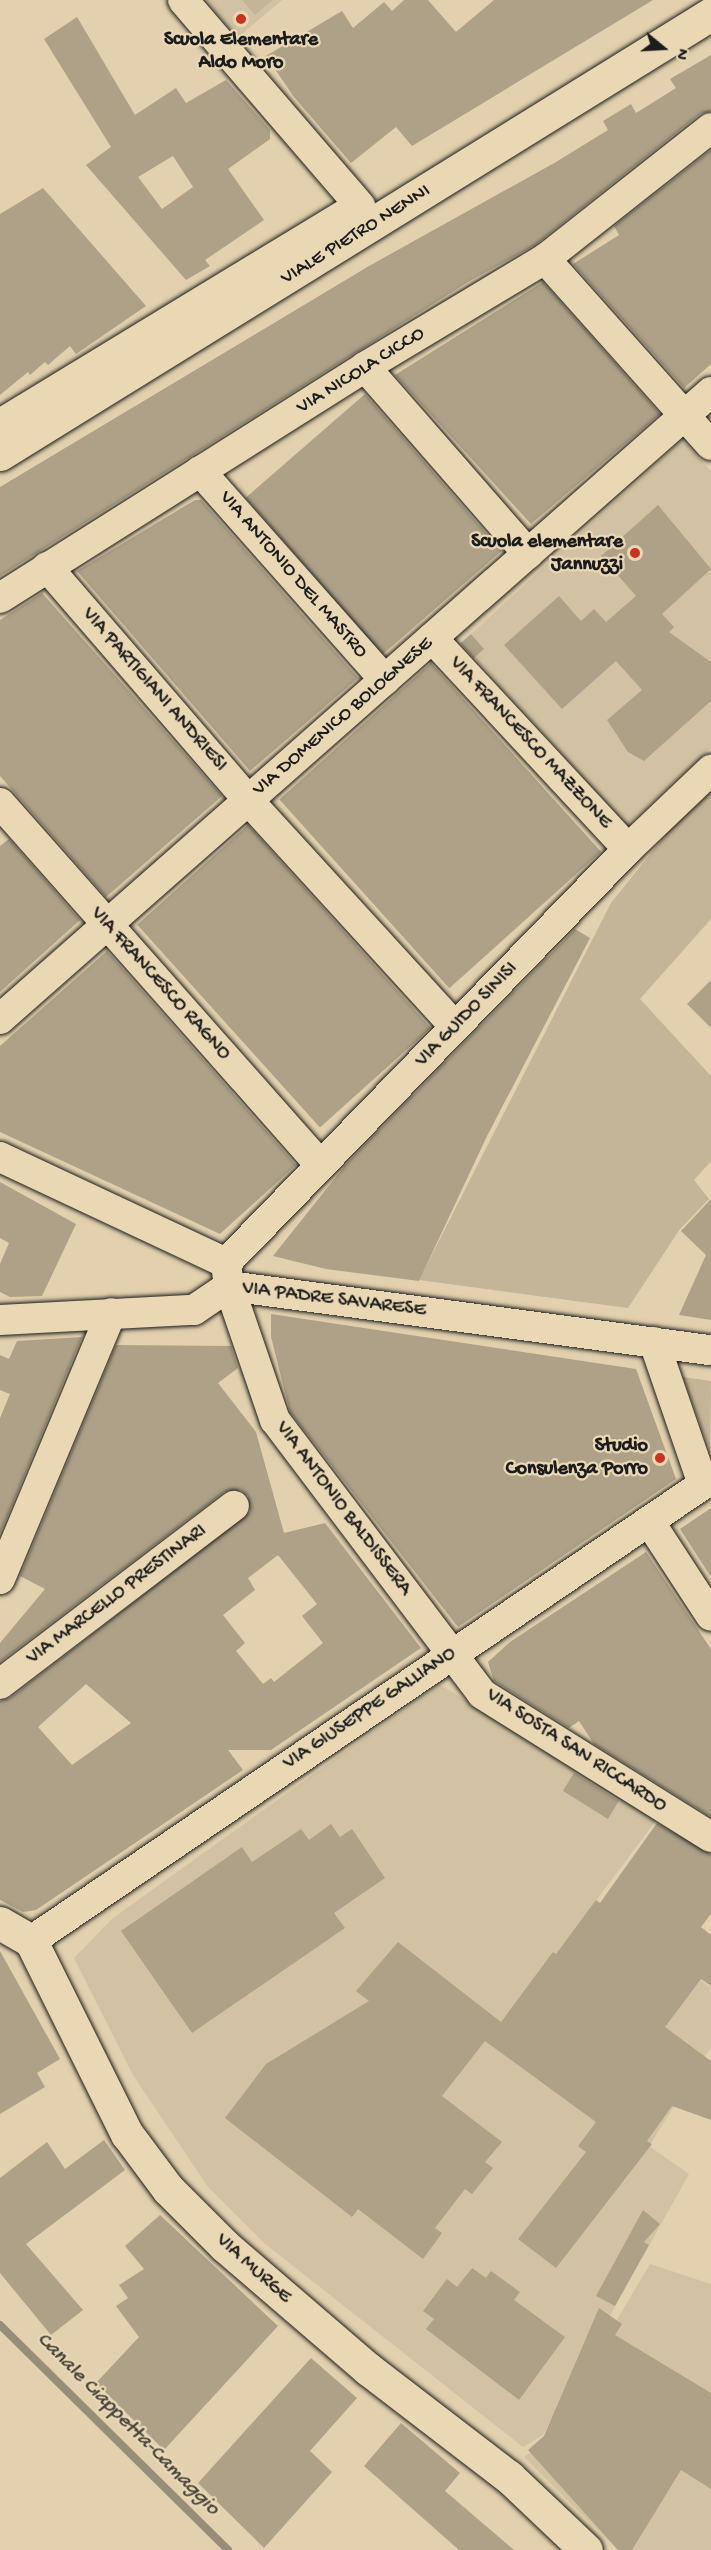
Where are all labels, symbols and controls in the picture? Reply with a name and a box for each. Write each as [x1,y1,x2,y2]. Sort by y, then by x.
marker: Scuola Elementare Aldo Moro [234,12,248,26]
north arrow [633,18,693,78]
place label: Scuola Elementare Aldo Moro [164,28,318,75]
text: N [670,46,691,62]
street label: VIALE PIETRO NENNI [277,179,435,291]
street label: VIA NICOLA CICCO [293,322,429,420]
street label: VIA ANTONIO DEL MASTRO [214,486,372,664]
place label: Scuola elementare Jannuzzi [471,530,623,577]
marker: Scuola elementare Jannuzzi [628,546,642,560]
street label: VIA PARTIGIANI ANDRIESI [76,603,232,777]
street label: VIA DOMENICO BOLOGNESE [248,632,438,802]
street label: VIA FRANCESCO MAZZONE [444,652,616,834]
street label: VIA FRANCESCO RAGNO [85,902,235,1066]
street label: VIA GUIDO SINISI [411,957,523,1073]
street label: VIA PADRE SAVARESE [241,1277,427,1323]
street label: VIA ANTONIO BALDISSERA [270,1417,416,1601]
place label: Studio Consulenza Porro [506,1434,648,1481]
marker: Studio Consulenza Porro [653,1451,667,1465]
street label: VIA MARCELLO PRESTINARI [22,1519,212,1671]
street label: VIA GIUSEPPE GALLIANO [279,1642,461,1776]
street label: VIA SOSTA SAN RICCARDO [481,1684,671,1818]
street label: VIA MURGE [210,2229,296,2309]
water label: Canale Ciappetta-Camaggio [30,2328,224,2522]

